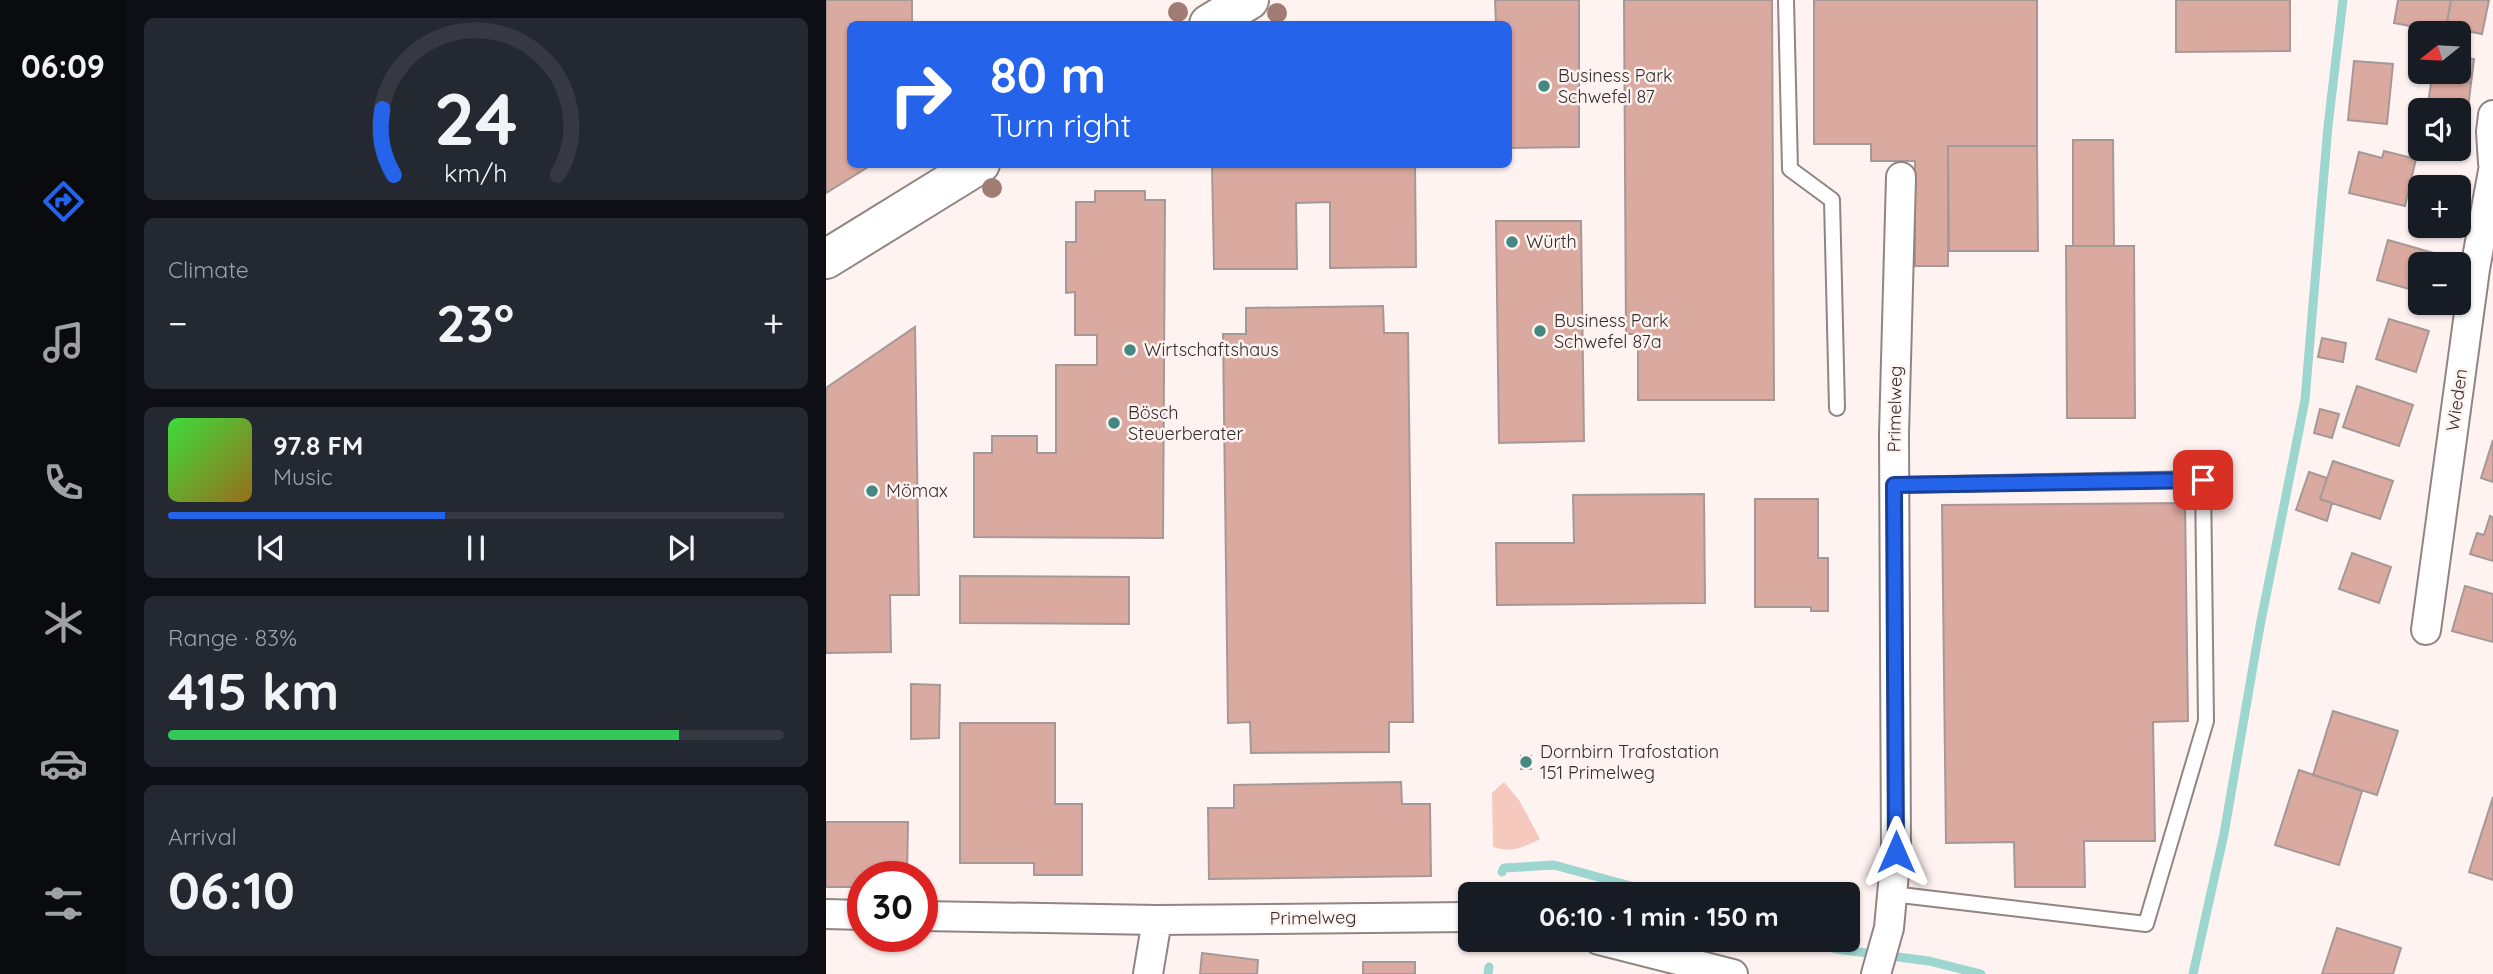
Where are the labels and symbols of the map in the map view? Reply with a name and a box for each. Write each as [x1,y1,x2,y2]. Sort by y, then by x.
north arrow [2408,21,2471,84]
place label: Business Park Schwefel 87 [1558,64,1673,108]
marker: Business Park Schwefel 87 [1536,78,1552,94]
place label: Würth [1526,230,1577,253]
marker: Würth [1504,234,1520,250]
place label: Business Park Schwefel 87a [1554,309,1669,353]
marker: Business Park Schwefel 87a [1532,323,1548,339]
place label: Wirtschaftshaus [1144,338,1279,361]
marker: Wirtschaftshaus [1122,342,1138,358]
street label: Primelweg [1882,365,1907,453]
street label: Wieden [2441,367,2472,433]
place label: Bösch Steuerberater [1128,401,1244,445]
marker: Bösch Steuerberater [1106,415,1122,431]
pin [2173,450,2233,510]
place label: Mömax [886,479,948,502]
marker: Mömax [864,483,880,499]
place label: Dornbirn Trafostation 151 Primelweg [1540,740,1719,784]
marker: Dornbirn Trafostation 151 Primelweg [1518,754,1534,770]
position arrow [1859,815,1933,889]
speed limit sign: 30 [847,861,938,952]
street label: Primelweg [1269,905,1357,930]

